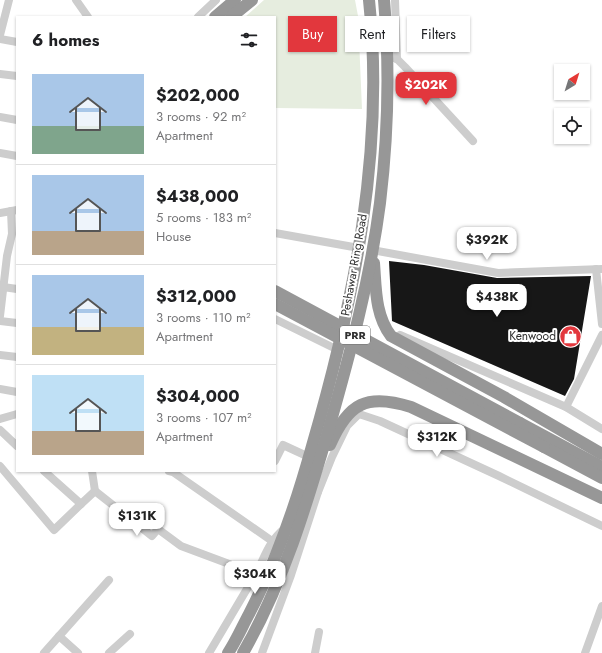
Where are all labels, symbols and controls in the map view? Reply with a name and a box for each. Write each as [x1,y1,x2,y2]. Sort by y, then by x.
chip: Buy [288,16,337,52]
chip: Rent [345,16,399,52]
chip: Filters [407,16,470,52]
text: 6 homes [32,28,100,52]
icon: filters [238,29,260,51]
north arrow [554,64,590,100]
map controls [554,64,590,144]
pin: $202K [398,72,454,106]
text: $202K [405,75,447,94]
text: $202,000 [156,83,239,107]
icon: home [64,90,112,138]
text: 3 rooms · 92 m² [156,107,246,126]
button: locate [554,108,590,144]
text: Apartment [156,126,213,145]
text: $438,000 [156,184,239,208]
icon: home [64,191,112,239]
text: 5 rooms · 183 m² [156,208,251,227]
street label: Peshawar Ring Road [336,213,372,317]
text: House [156,227,191,246]
pin: $392K [459,227,515,261]
text: $392K [466,230,508,249]
text: $312,000 [156,284,236,308]
pin: $438K [469,284,525,318]
text: $438K [476,287,518,306]
icon: home [64,291,112,339]
text: 3 rooms · 110 m² [156,308,251,327]
shop icon: Kenwood [558,323,584,349]
road number: PRR [340,326,370,344]
text: Apartment [156,327,213,346]
place label: Kenwood [509,327,556,345]
text: $304,000 [156,384,240,408]
icon: home [64,391,112,439]
text: 3 rooms · 107 m² [156,408,252,427]
pin: $312K [409,424,465,458]
text: Apartment [156,427,213,446]
text: $312K [417,427,457,446]
pin: $131K [109,503,165,537]
text: $131K [118,506,156,525]
pin: $304K [227,561,283,595]
text: $304K [234,564,276,583]

